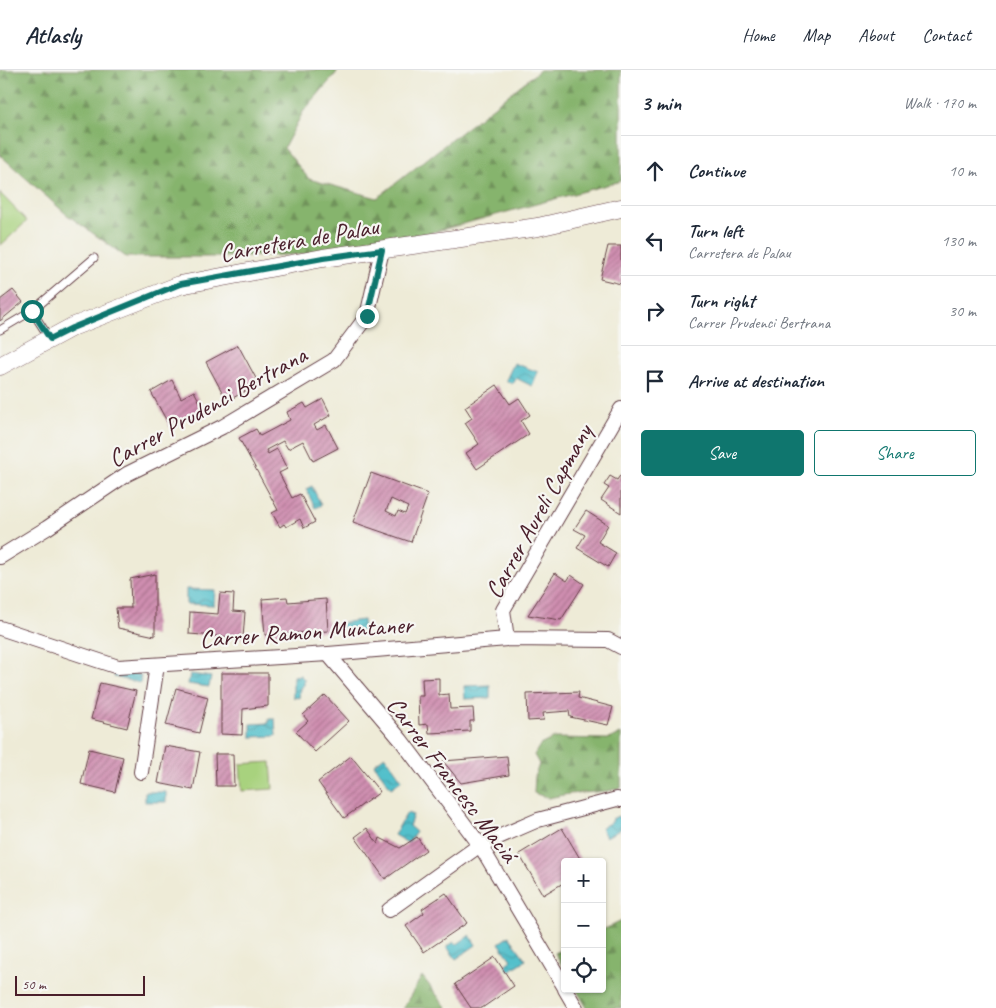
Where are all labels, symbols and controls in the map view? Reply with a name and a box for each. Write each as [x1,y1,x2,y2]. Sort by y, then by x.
text: Atlasly [25,20,81,50]
text: Home [742,24,775,46]
text: Map [803,24,830,46]
text: About [858,24,894,46]
text: Contact [922,24,971,46]
text: 3 min [641,90,681,116]
text: Walk · 170 m [904,93,976,113]
icon: ahead [641,157,669,185]
text: Continue [688,159,745,183]
text: 10 m [949,161,976,181]
street label: Carretera de Palau [217,210,383,270]
text: Turn left [688,219,743,243]
icon: left [641,227,669,255]
text: 130 m [942,231,976,251]
text: Carretera de Palau [688,243,791,263]
text: Turn right [688,289,755,313]
icon: right [641,297,669,325]
route start [21,300,44,323]
text: 30 m [949,301,976,321]
route end [356,305,379,328]
text: Carrer Prudenci Bertrana [688,313,830,333]
street label: Carrer Prudenci Bertrana [103,338,314,475]
icon: arrive [641,367,669,395]
text: Arrive at destination [688,369,824,393]
street label: Carrer Aureli Capmany [478,417,601,604]
button: Save [641,430,804,476]
button: Share [814,430,976,476]
street label: Carrer Ramon Muntaner [199,608,416,655]
street label: Carrer Francesc Maciá [379,690,526,870]
map controls [561,858,606,993]
button: + [561,858,606,903]
button: − [561,903,606,948]
button: locate [561,948,606,993]
scale bar [15,973,145,996]
text: 50 m [22,976,46,993]

